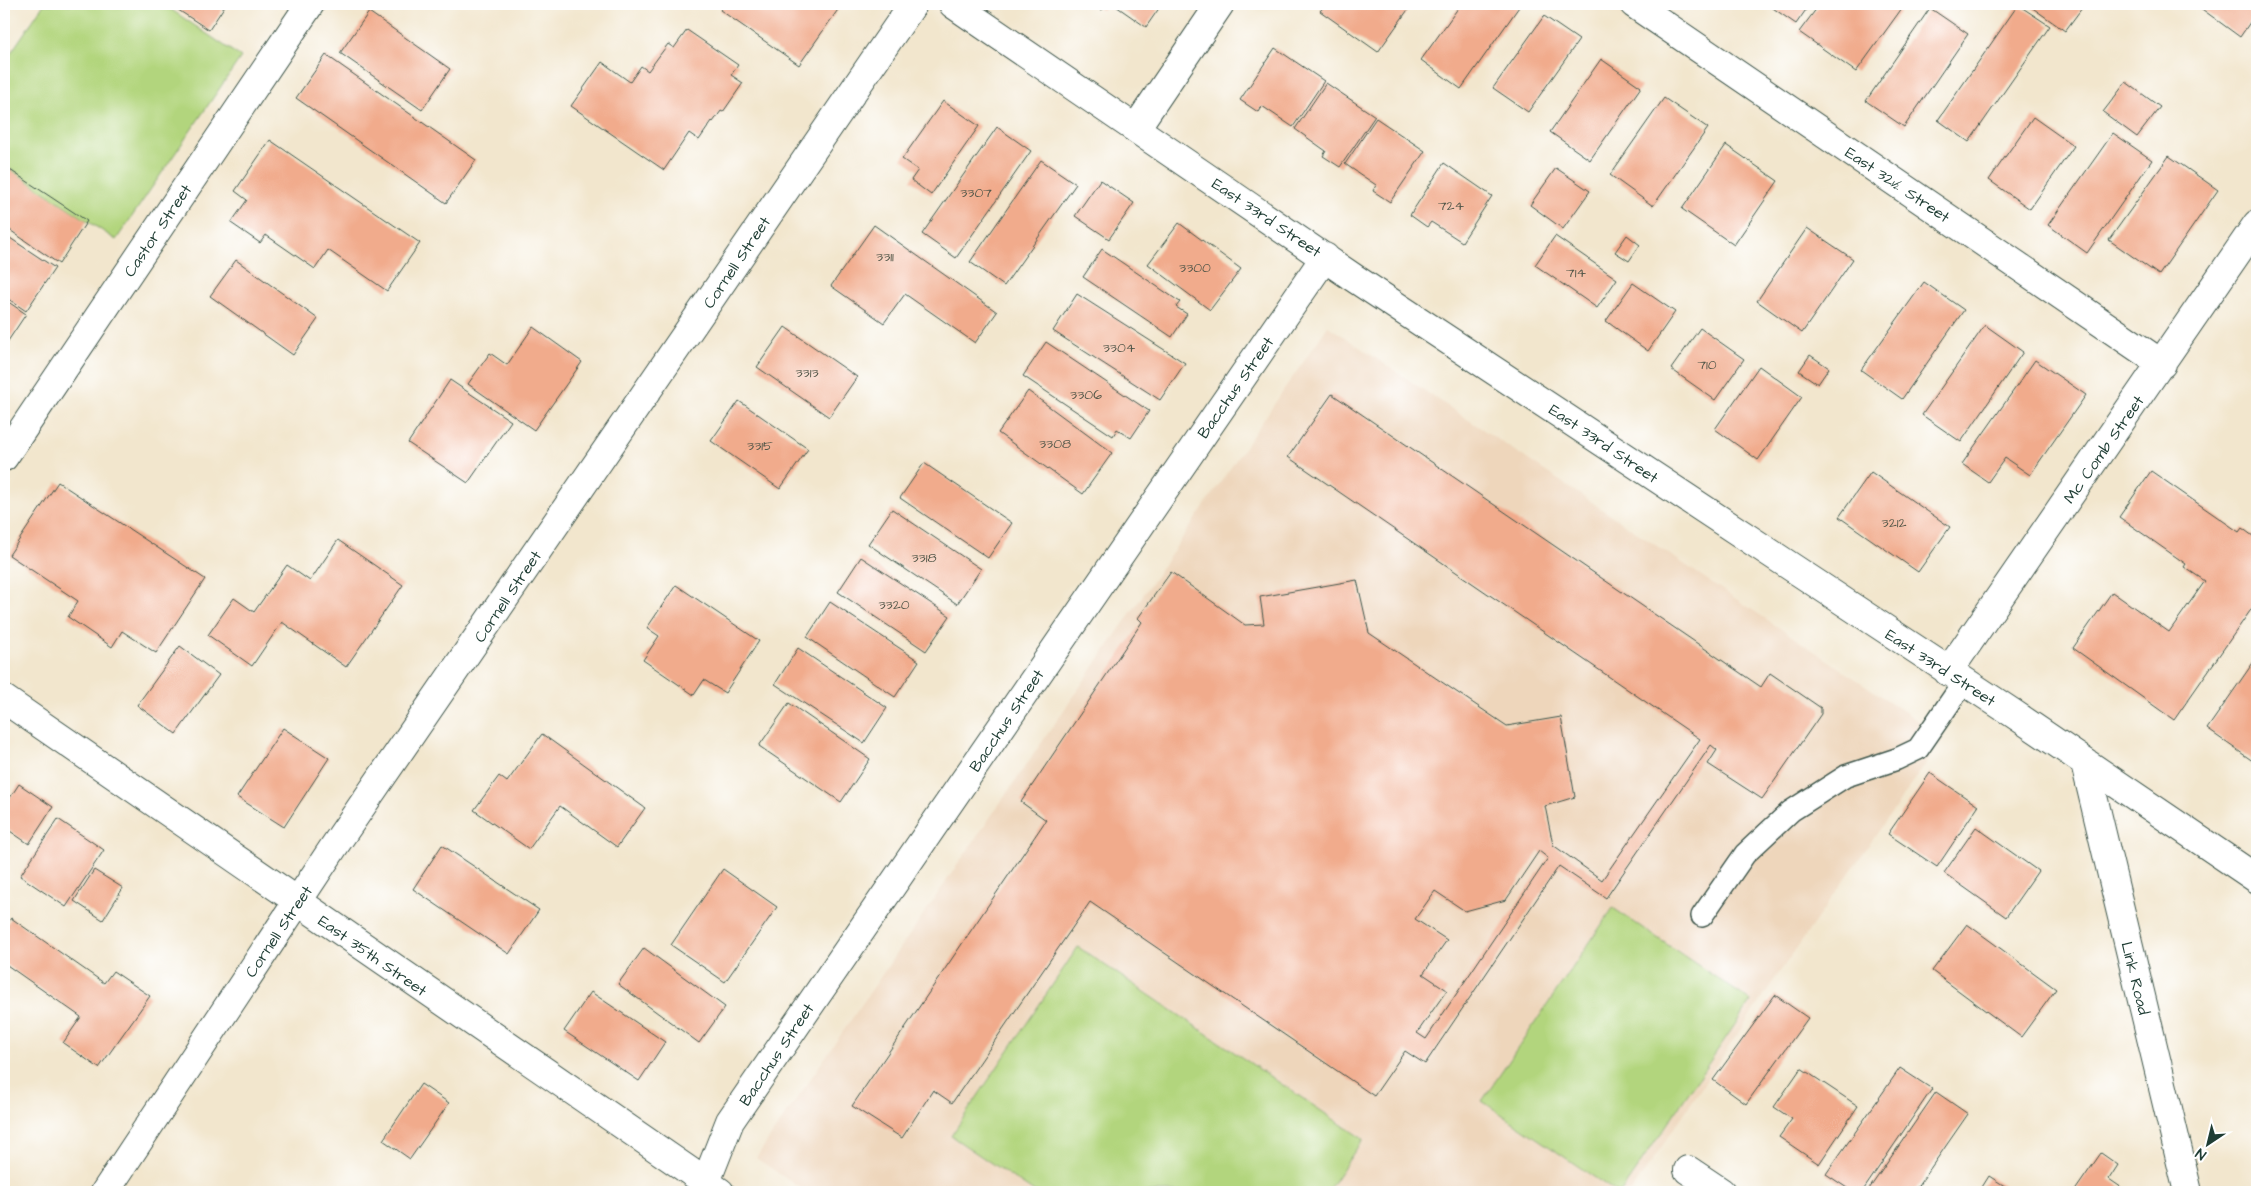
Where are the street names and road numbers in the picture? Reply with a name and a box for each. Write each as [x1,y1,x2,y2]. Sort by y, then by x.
street label: East 32½ Street [1841,142,1955,228]
street label: East 33rd Street [1207,173,1326,263]
street label: Castor Street [119,179,197,281]
street label: Cornell Street [698,212,776,313]
street label: Bacchus Street [1193,332,1279,443]
street label: Mc Comb Street [2058,391,2150,508]
street label: East 33rd Street [1544,399,1663,489]
street label: Cornell Street [469,546,547,647]
street label: East 33rd Street [1881,624,2000,712]
street label: Bacchus Street [964,664,1050,776]
street label: Cornell Street [240,881,318,982]
street label: East 35th Street [314,910,432,1002]
street label: Link Road [2115,939,2155,1017]
street label: Bacchus Street [734,998,820,1110]

